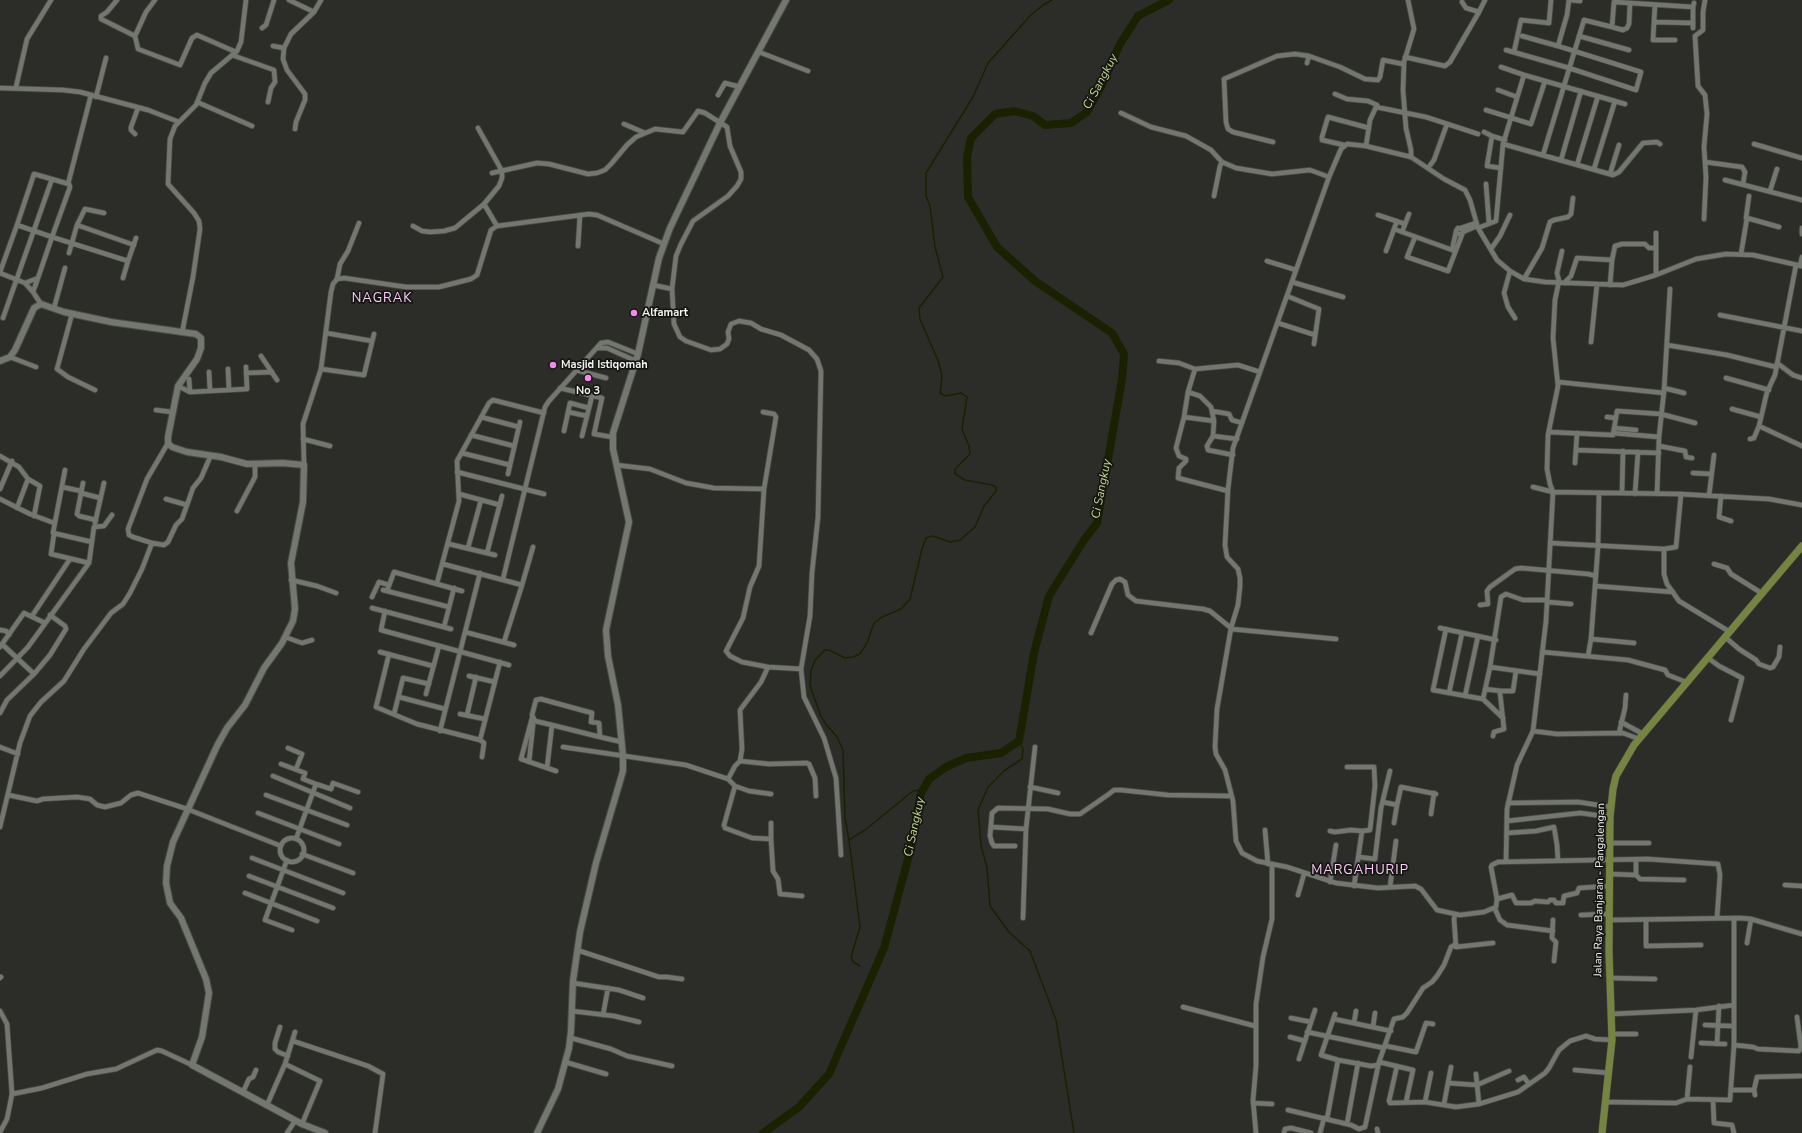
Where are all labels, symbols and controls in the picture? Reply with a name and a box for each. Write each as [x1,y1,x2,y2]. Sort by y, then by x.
water label: Ci Sangkuy [1080,52,1122,112]
district label: NAGRAK [352,291,412,307]
place label: Alfamart [642,306,688,320]
marker: Alfamart [629,308,639,318]
place label: Masjid Istiqomah [561,358,648,372]
marker: Masjid Istiqomah [548,360,558,370]
marker: No 3 [583,373,593,383]
place label: No 3 [576,384,600,398]
water label: Ci Sangkuy [1089,458,1115,520]
water label: Ci Sangkuy [902,796,928,858]
street label: Jalan Raya Banjaran - Pangalengan [1592,803,1608,977]
district label: MARGAHURIP [1311,863,1409,879]

